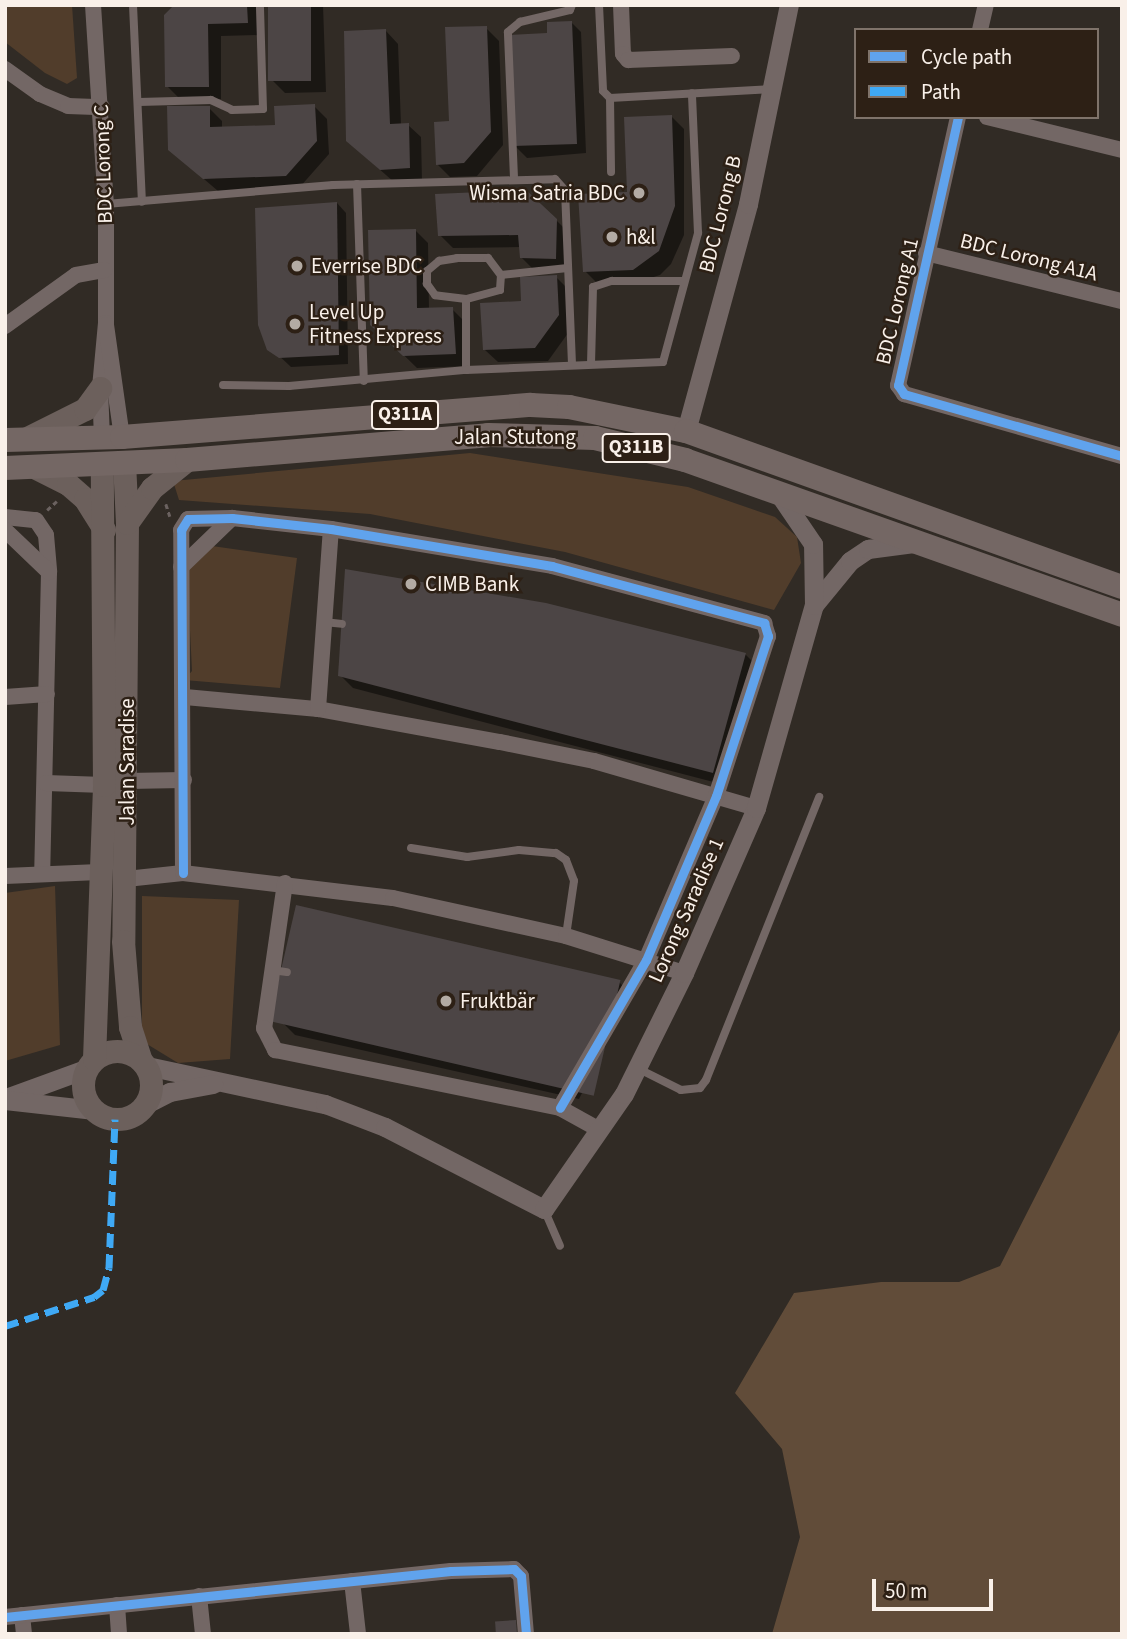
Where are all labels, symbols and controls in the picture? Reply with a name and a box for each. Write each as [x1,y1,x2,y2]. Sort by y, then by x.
legend [854,28,1099,119]
text: Cycle path [921,42,1012,72]
text: Path [921,77,961,107]
street label: BDC Lorong C [88,104,118,224]
street label: BDC Lorong B [693,153,747,275]
place label: Wisma Satria BDC [469,180,625,206]
marker: Wisma Satria BDC [631,185,647,201]
place label: h&l [626,224,656,250]
street label: BDC Lorong A1A [958,228,1100,286]
marker: h&l [604,229,620,245]
street label: BDC Lorong A1 [870,235,924,367]
place label: Everrise BDC [311,253,422,279]
marker: Everrise BDC [289,258,305,274]
place label: Level Up Fitness Express [309,299,442,349]
marker: Level Up Fitness Express [287,316,303,332]
road number: Q311A [370,400,440,430]
street label: Jalan Stutong [454,424,576,450]
road number: Q311B [601,432,671,463]
place label: CIMB Bank [425,571,519,597]
marker: CIMB Bank [403,576,419,592]
street label: Jalan Saradise [114,698,140,826]
street label: Lorong Saradise 1 [643,834,729,986]
place label: Fruktbär [460,988,535,1014]
marker: Fruktbär [438,993,454,1009]
scale bar [875,1566,996,1610]
text: 50 m [885,1576,927,1606]

